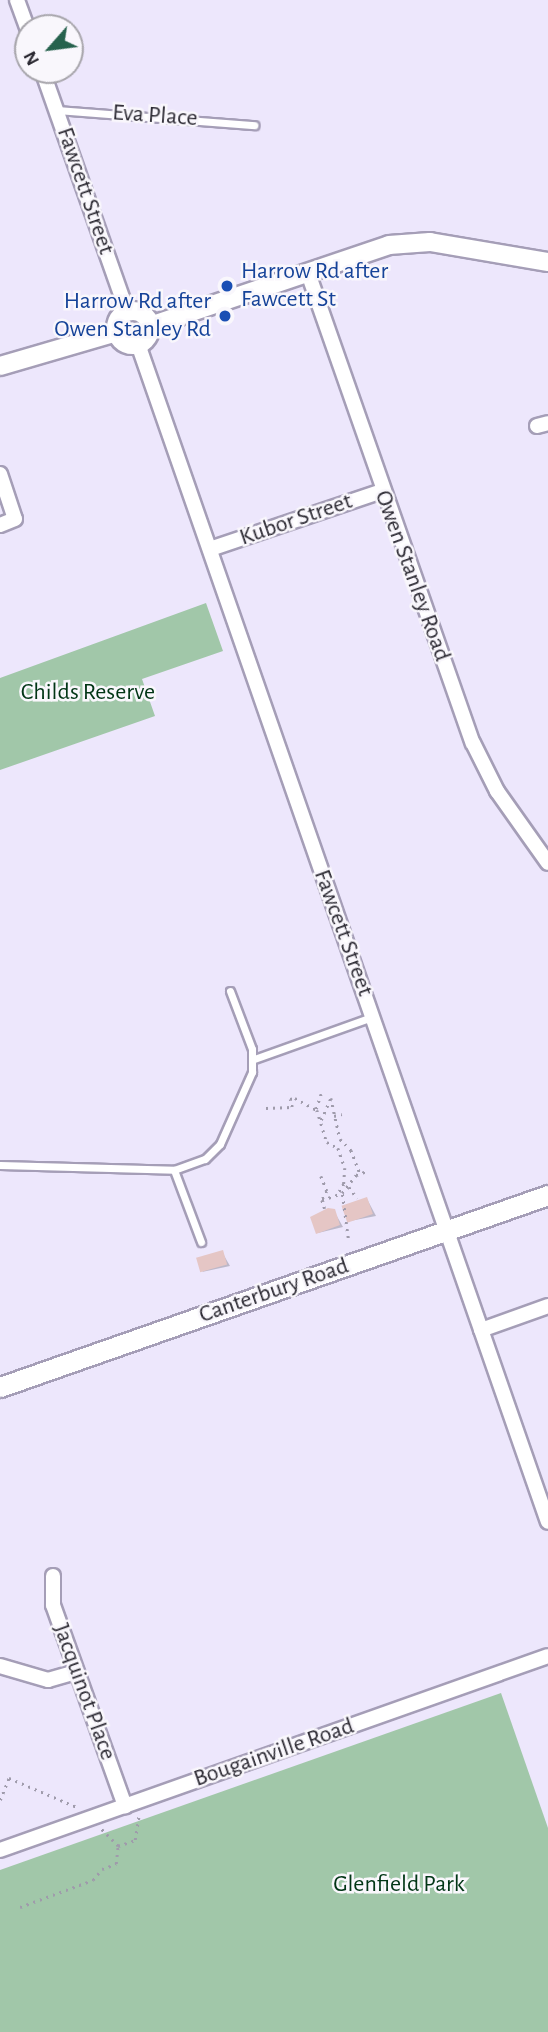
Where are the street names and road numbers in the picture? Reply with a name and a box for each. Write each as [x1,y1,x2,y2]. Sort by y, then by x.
street label: Eva Place [111,99,199,133]
street label: Fawcett Street [50,124,120,258]
street label: Kubor Street [236,487,356,553]
street label: Owen Stanley Road [368,487,456,665]
street label: Fawcett Street [307,866,379,1000]
street label: Canterbury Road [195,1252,353,1330]
street label: Jacquinot Place [46,1620,122,1764]
street label: Bougainville Road [190,1712,358,1794]

